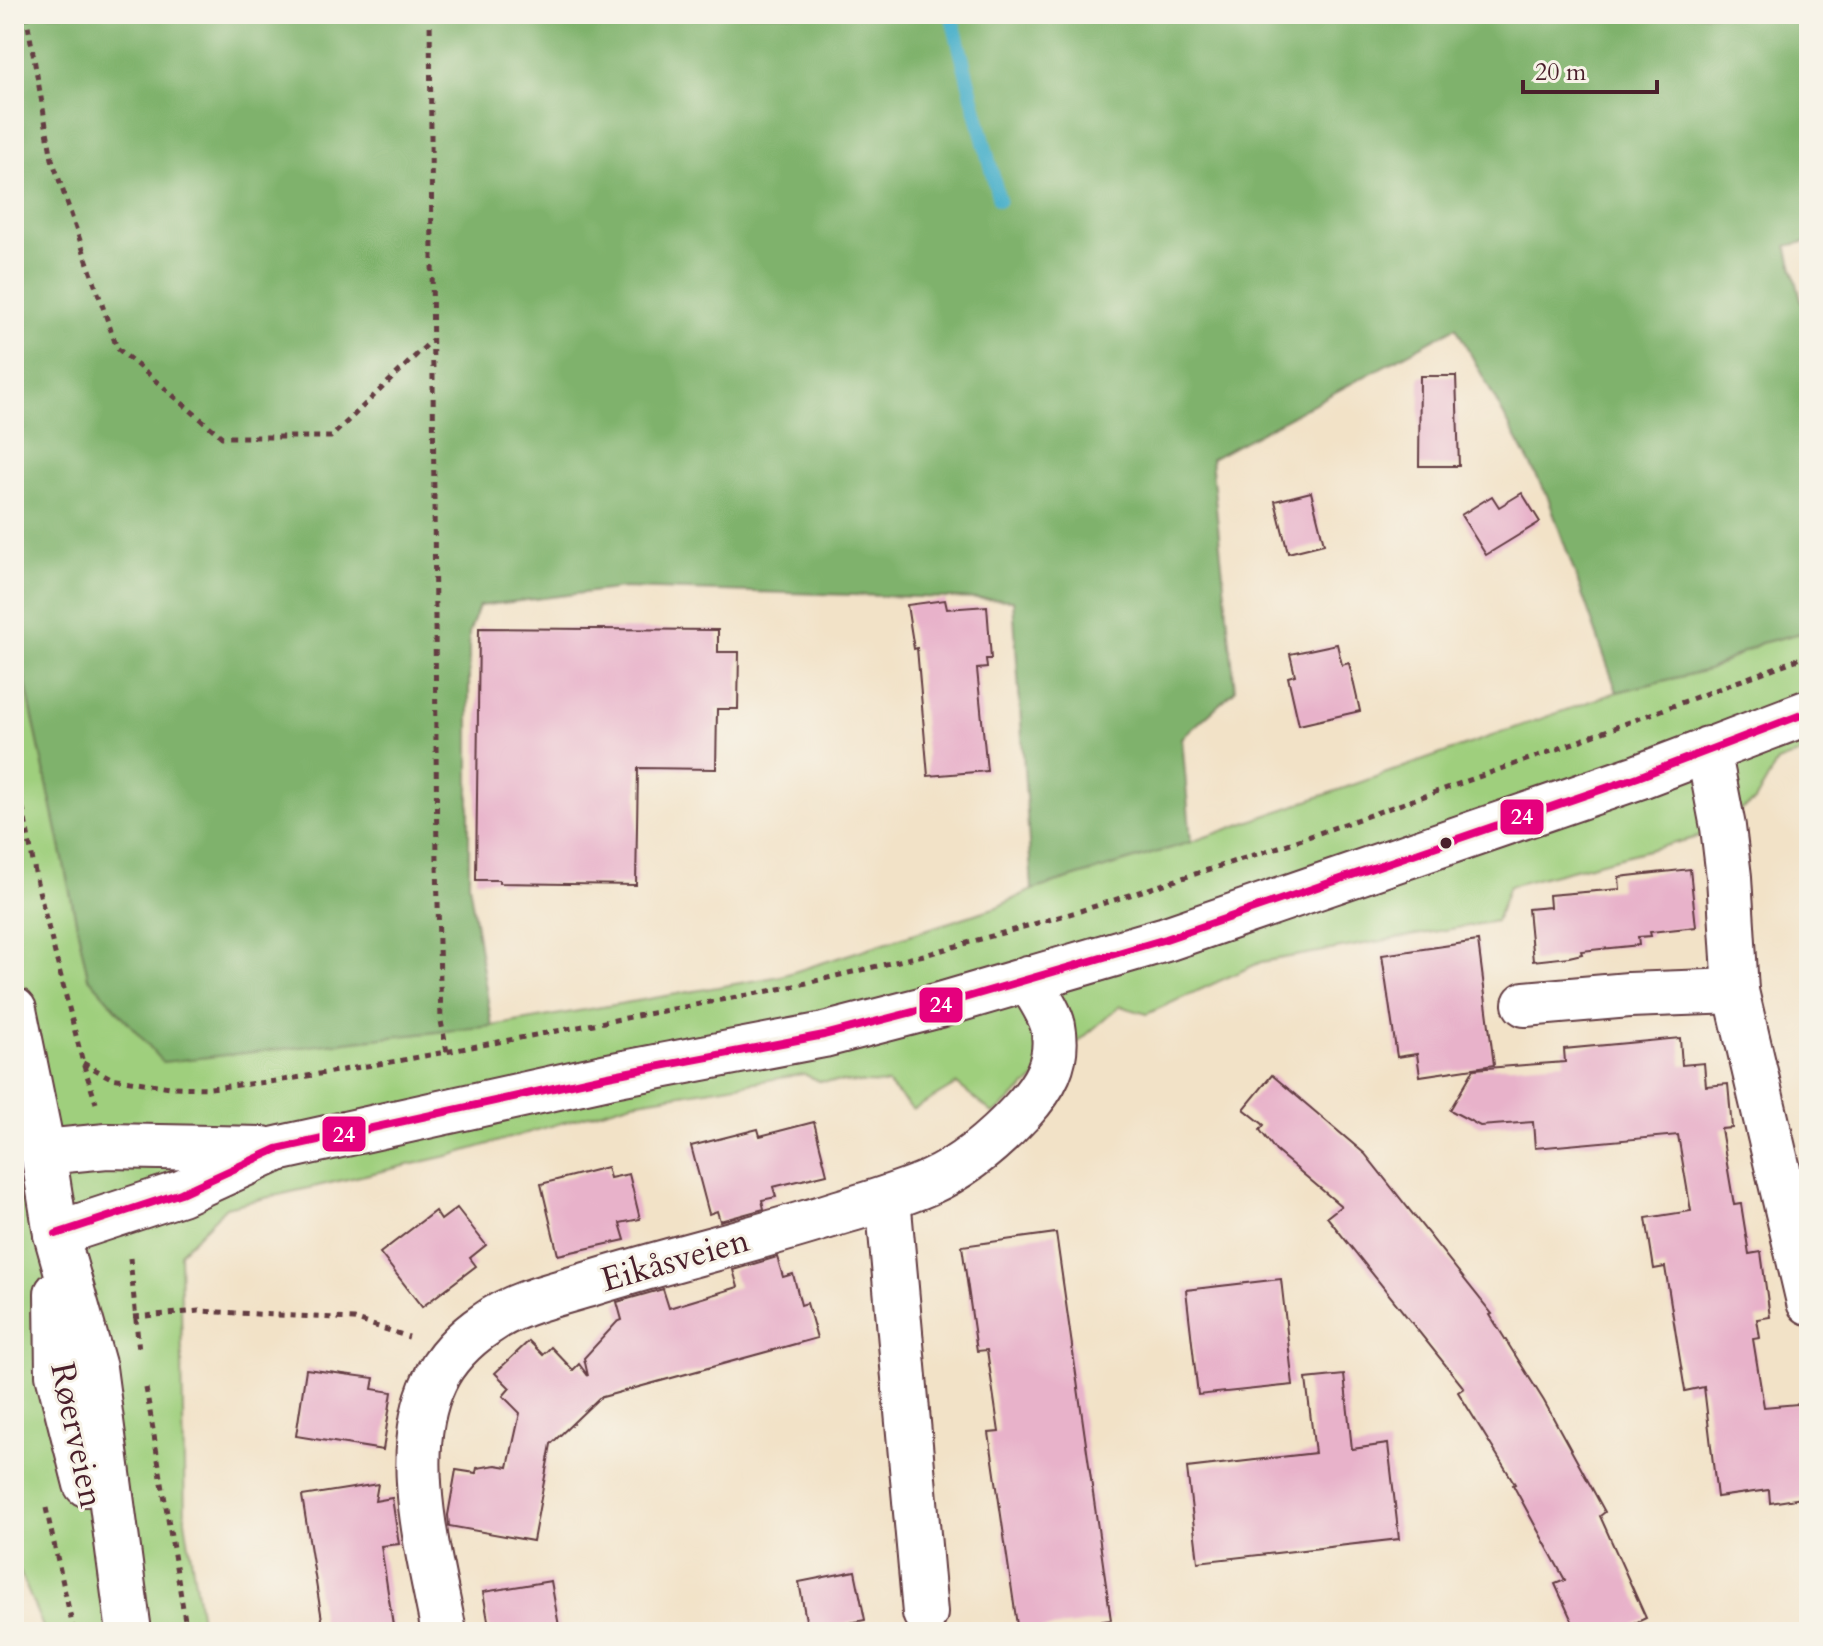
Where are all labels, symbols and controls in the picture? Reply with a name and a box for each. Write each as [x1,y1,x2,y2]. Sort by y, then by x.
scale bar [1523,44,1657,94]
text: 20 m [1535,56,1587,89]
line badge: 24 [1499,798,1545,836]
text: 24 [1511,802,1533,832]
unlabelled marker [1438,835,1454,851]
line badge: 24 [918,986,964,1024]
text: 24 [930,990,952,1020]
line badge: 24 [321,1115,367,1153]
text: 24 [333,1120,355,1150]
street label: Eikåsveien [596,1217,754,1303]
street label: Røerveien [39,1358,115,1512]

